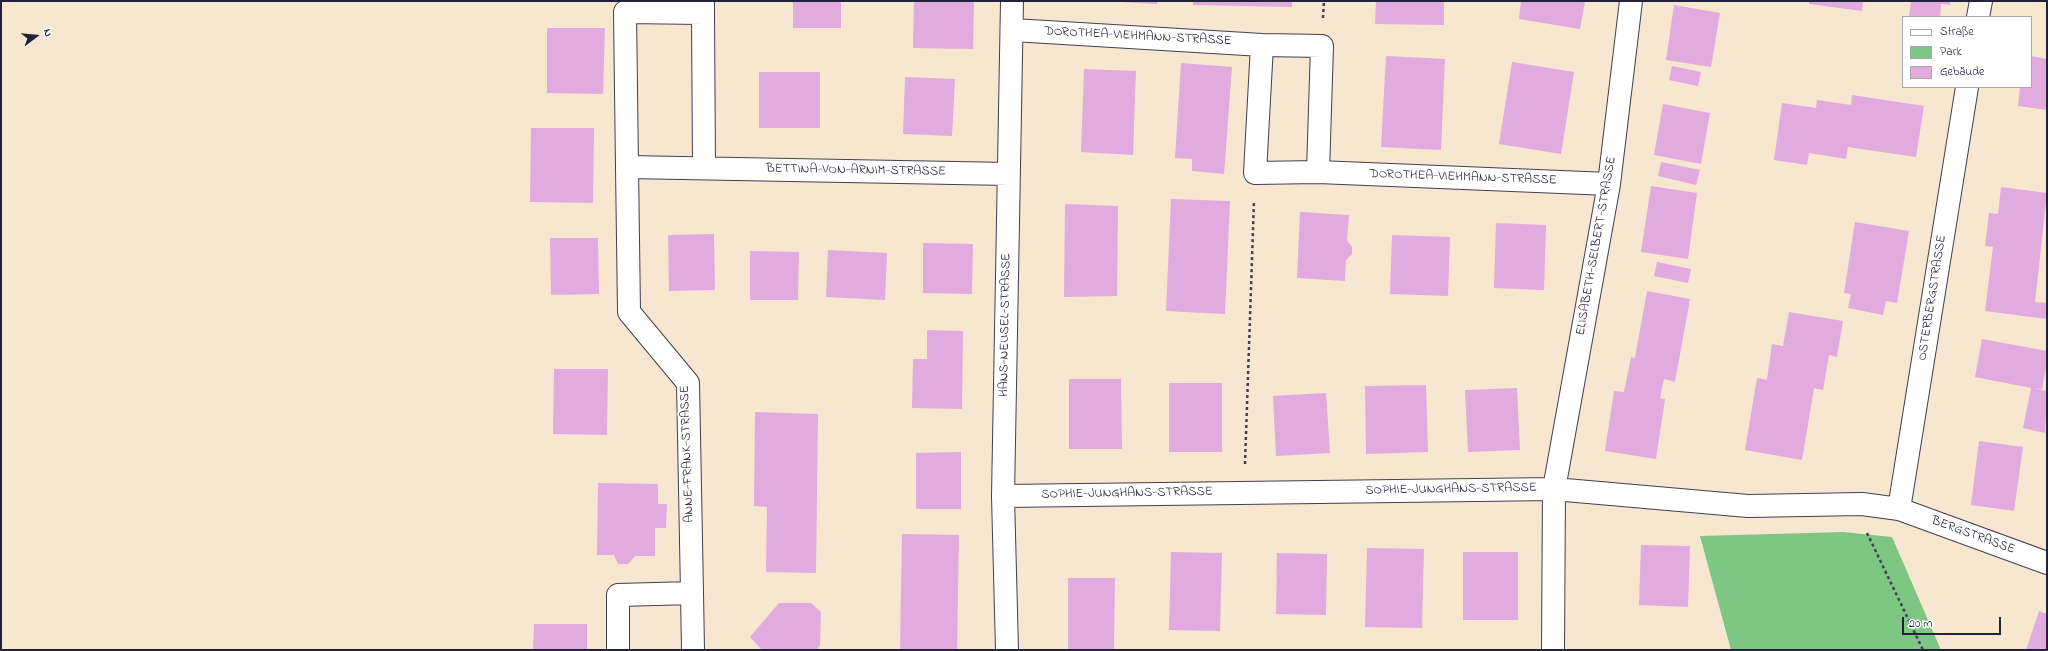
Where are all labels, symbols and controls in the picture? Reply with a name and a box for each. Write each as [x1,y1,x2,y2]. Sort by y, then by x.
north arrow [16,16,56,56]
legend [1902,16,2032,88]
text: Straße [1940,23,1974,41]
street label: DOROTHEA-VIEHMANN-STRASSE [1044,24,1232,50]
text: N [39,27,56,38]
text: Park [1940,43,1962,61]
text: Gebäude [1940,63,1984,81]
street label: ELISABETH-SELBERT-STRASSE [1574,155,1620,337]
street label: BETTINA-VON-ARNIM-STRASSE [766,162,946,180]
street label: DOROTHEA-VIEHMANN-STRASSE [1369,167,1557,189]
street label: OSTERBERGSTRASSE [1915,234,1951,362]
street label: HANS-NEUSEL-STRASSE [997,253,1015,397]
street label: ANNE-FRANK-STRASSE [678,385,698,523]
street label: SOPHIE-JUNGHANS-STRASSE [1365,481,1537,499]
street label: SOPHIE-JUNGHANS-STRASSE [1041,485,1213,503]
street label: BERGSTRASSE [1929,514,2017,558]
scale bar [1904,609,2003,635]
text: 20 m [1909,615,1932,633]

